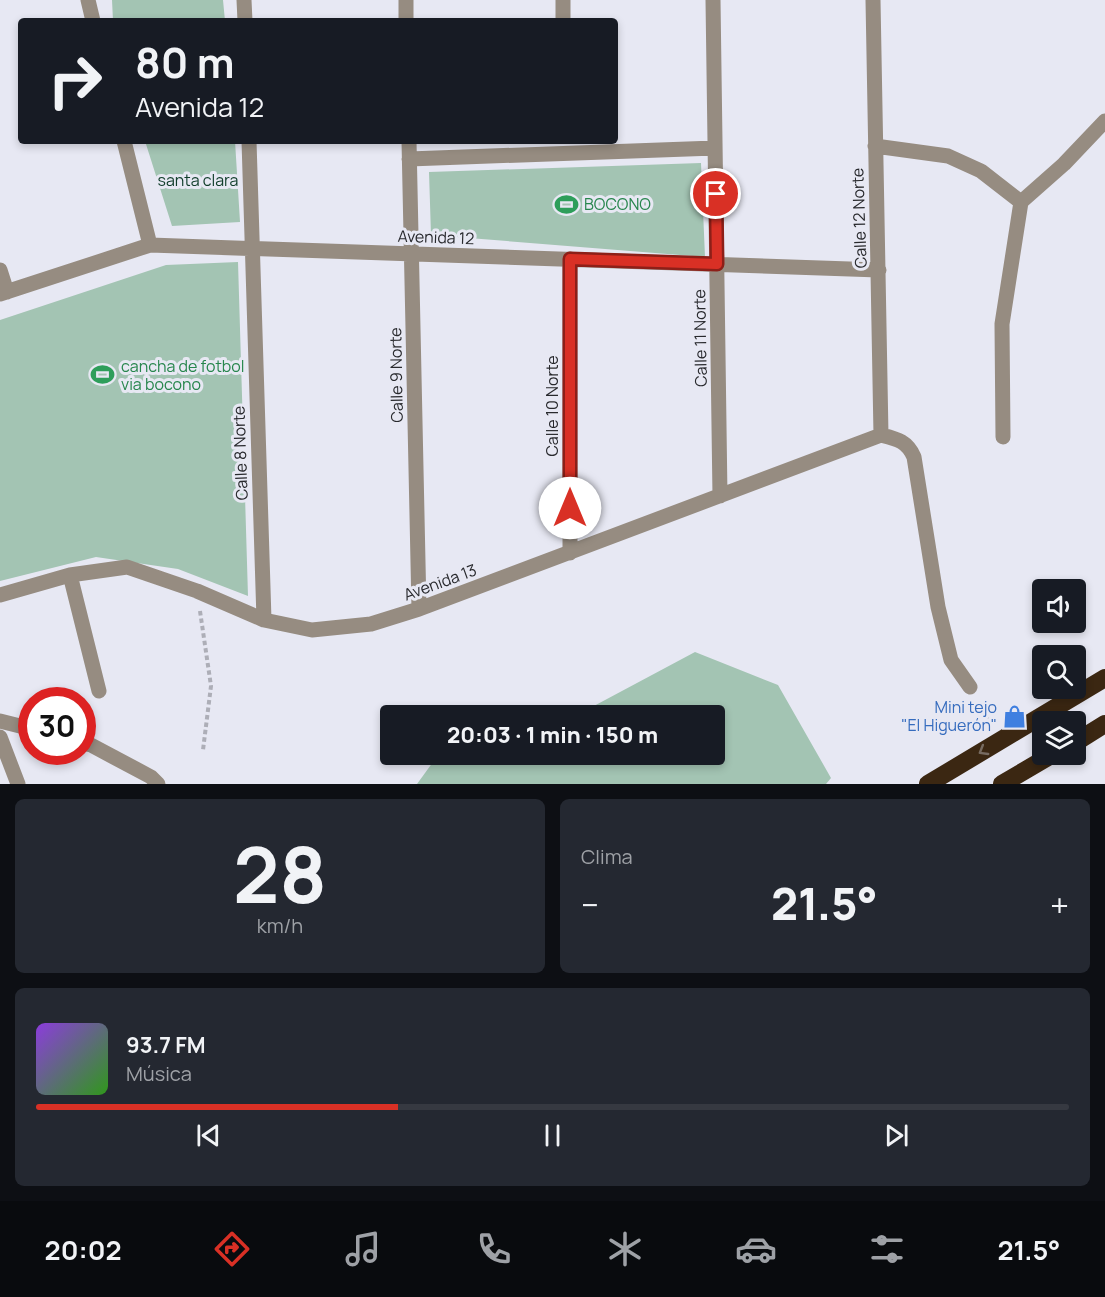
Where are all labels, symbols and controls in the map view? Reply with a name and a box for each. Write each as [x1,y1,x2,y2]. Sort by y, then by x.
text: 80 m [135,33,235,91]
icon: right [36,42,114,120]
text: Avenida 12 [135,88,264,125]
street label: Calle 12 Norte [846,167,872,269]
pin [690,168,741,219]
park label: santa clara [158,169,238,191]
icon: arrive [699,177,732,210]
sports icon: BOCONO [553,191,579,217]
place label: BOCONO [584,193,651,215]
street label: Avenida 12 [397,225,475,249]
street label: Calle 11 Norte [688,289,712,387]
street label: Calle 9 Norte [384,327,408,423]
place label: cancha de fotbol via bocono [121,355,245,395]
street label: Calle 10 Norte [541,355,563,457]
sports icon: cancha de fotbol via bocono [90,362,116,388]
street label: Calle 8 Norte [227,405,253,501]
position arrow [538,476,602,540]
street label: Avenida 13 [400,559,480,605]
map controls [1032,579,1086,765]
button: sound [1032,579,1086,633]
button: search [1032,645,1086,699]
speed limit sign: 30 [18,687,96,765]
place label: Mini tejo "El Higuerón" [901,696,997,736]
shop icon: Mini tejo "El Higuerón" [1002,703,1028,729]
button: layers [1032,711,1086,765]
text: 20:03 · 1 min · 150 m [447,720,658,750]
one-way arrow [979,744,989,756]
text: 28 [233,820,327,926]
text: Clima [581,843,633,870]
text: 21.5° [771,872,878,934]
text: − [581,882,599,927]
text: + [1050,882,1069,927]
text: km/h [257,912,303,939]
text: 93.7 FM [126,1030,206,1060]
text: Música [126,1060,192,1087]
icon: previous [192,1119,225,1152]
icon: pause [536,1119,569,1152]
icon: next [880,1119,913,1152]
icon: directions [211,1228,253,1270]
icon: music [342,1228,384,1270]
icon: phone [473,1228,515,1270]
icon: climate [604,1228,646,1270]
icon: car [735,1228,777,1270]
icon: filters [866,1228,908,1270]
text: 20:02 [45,1231,122,1268]
text: 21.5° [997,1231,1060,1268]

